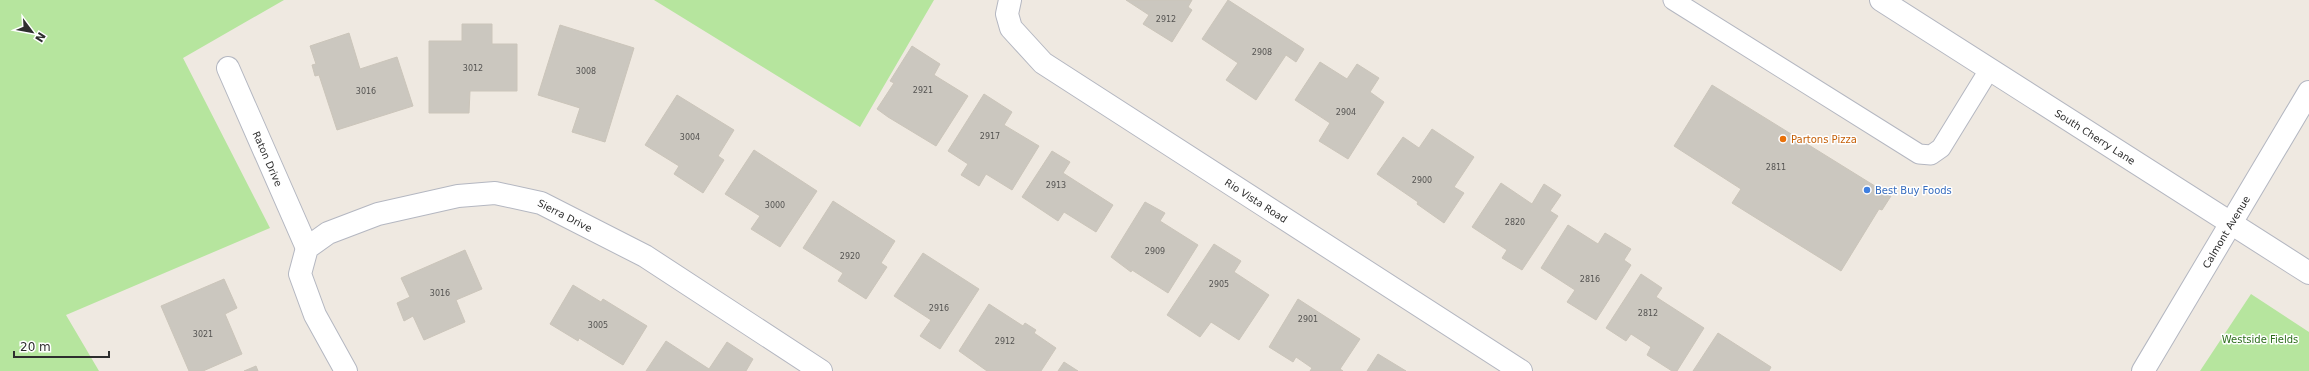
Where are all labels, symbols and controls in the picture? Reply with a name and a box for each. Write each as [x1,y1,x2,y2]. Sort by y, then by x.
north arrow [12,12,52,52]
house number: 2912 [1156,15,1176,24]
text: N [32,30,48,44]
house number: 2908 [1252,48,1272,57]
house number: 3012 [463,64,483,73]
house number: 3008 [576,67,596,76]
house number: 2921 [913,86,933,95]
house number: 3016 [356,87,376,96]
street label: South Cherry Lane [2053,107,2137,166]
house number: 2904 [1336,108,1356,117]
street label: Raton Drive [251,129,285,188]
house number: 2917 [980,132,1000,141]
house number: 3004 [680,133,700,142]
marker: Partons Pizza [1778,134,1788,144]
place label: Partons Pizza [1791,134,1857,145]
house number: 2811 [1766,163,1786,172]
street label: Rio Vista Road [1223,176,1290,225]
house number: 2900 [1412,176,1432,185]
house number: 2913 [1046,181,1066,190]
marker: Best Buy Foods [1862,185,1872,195]
place label: Best Buy Foods [1875,185,1952,196]
street label: Calmont Avenue [2200,194,2252,270]
street label: Sierra Drive [536,197,594,234]
house number: 3000 [765,201,785,210]
house number: 2820 [1505,218,1525,227]
house number: 2909 [1145,247,1165,256]
house number: 2920 [840,252,860,261]
house number: 2816 [1580,275,1600,284]
house number: 2905 [1209,280,1229,289]
house number: 3016 [430,289,450,298]
house number: 2916 [929,304,949,313]
house number: 2812 [1638,309,1658,318]
house number: 2901 [1298,315,1318,324]
house number: 3005 [588,321,608,330]
house number: 3021 [193,330,213,339]
scale bar [14,333,109,359]
park label: Westside Fields [2222,334,2298,345]
house number: 2912 [995,337,1015,346]
text: 20 m [20,340,51,354]

